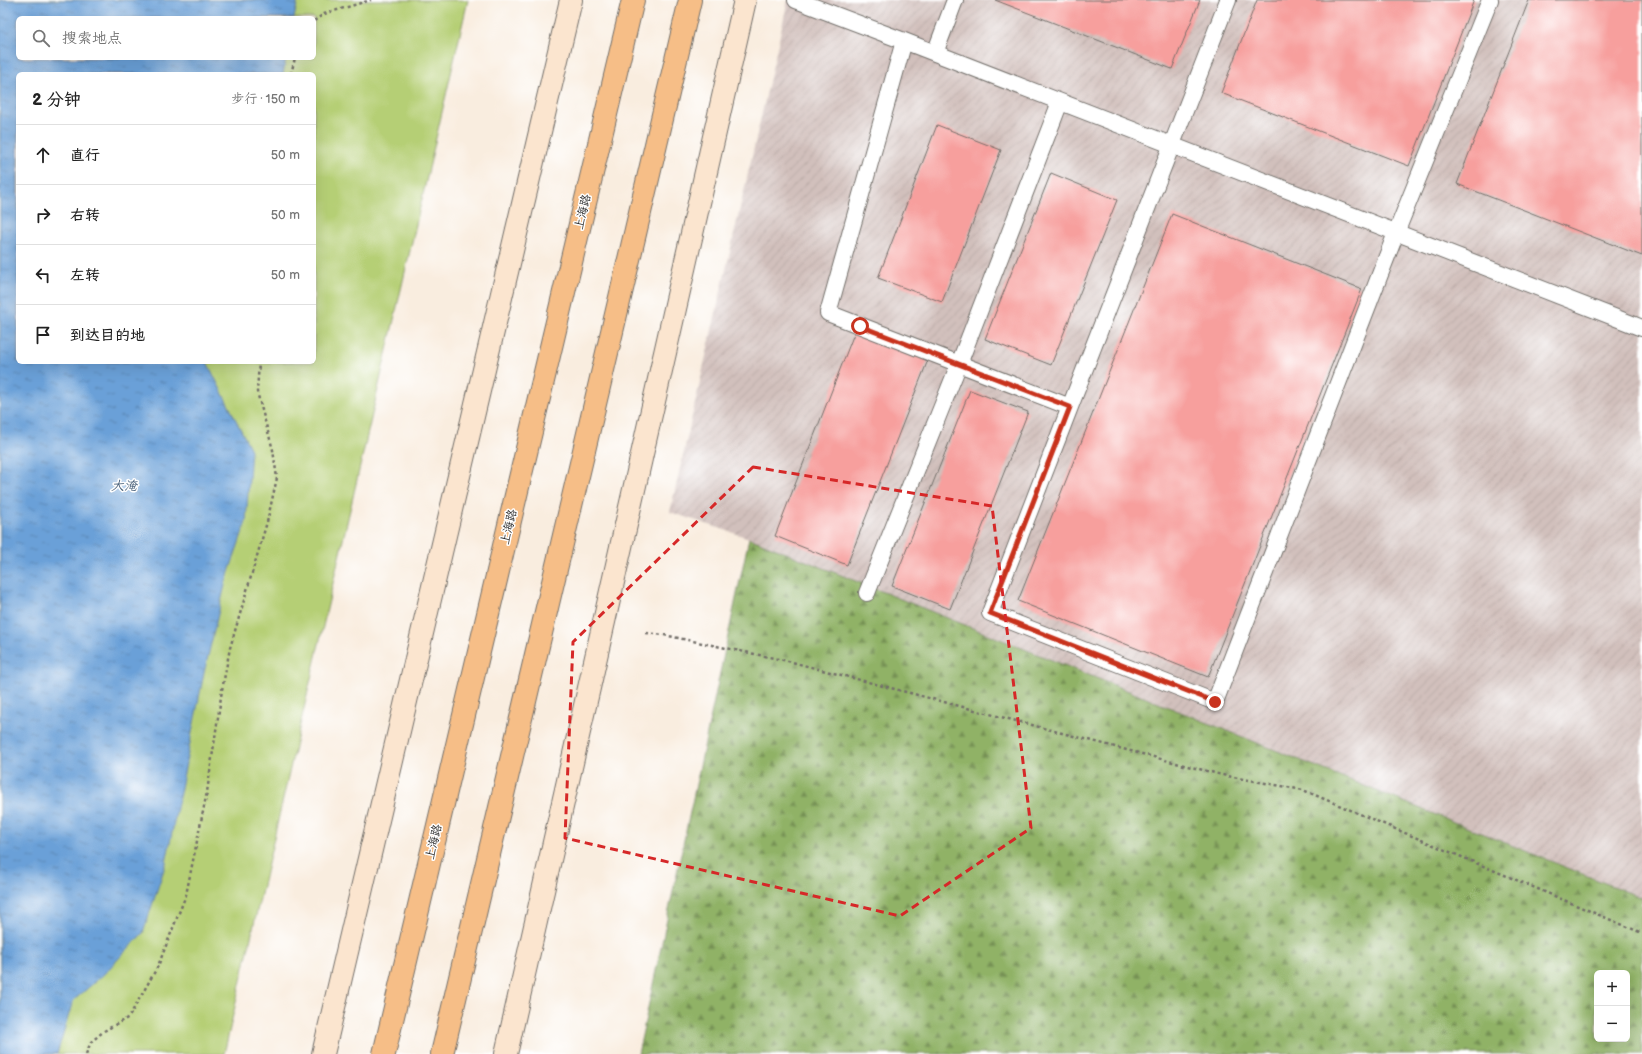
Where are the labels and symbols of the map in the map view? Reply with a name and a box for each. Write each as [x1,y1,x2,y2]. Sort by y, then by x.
street label: 上海路 [572,193,594,231]
route start [851,317,869,335]
water label: 大淹 [111,478,139,494]
street label: 上海路 [498,508,520,546]
route end [1206,693,1224,711]
street label: 上海路 [423,823,445,861]

